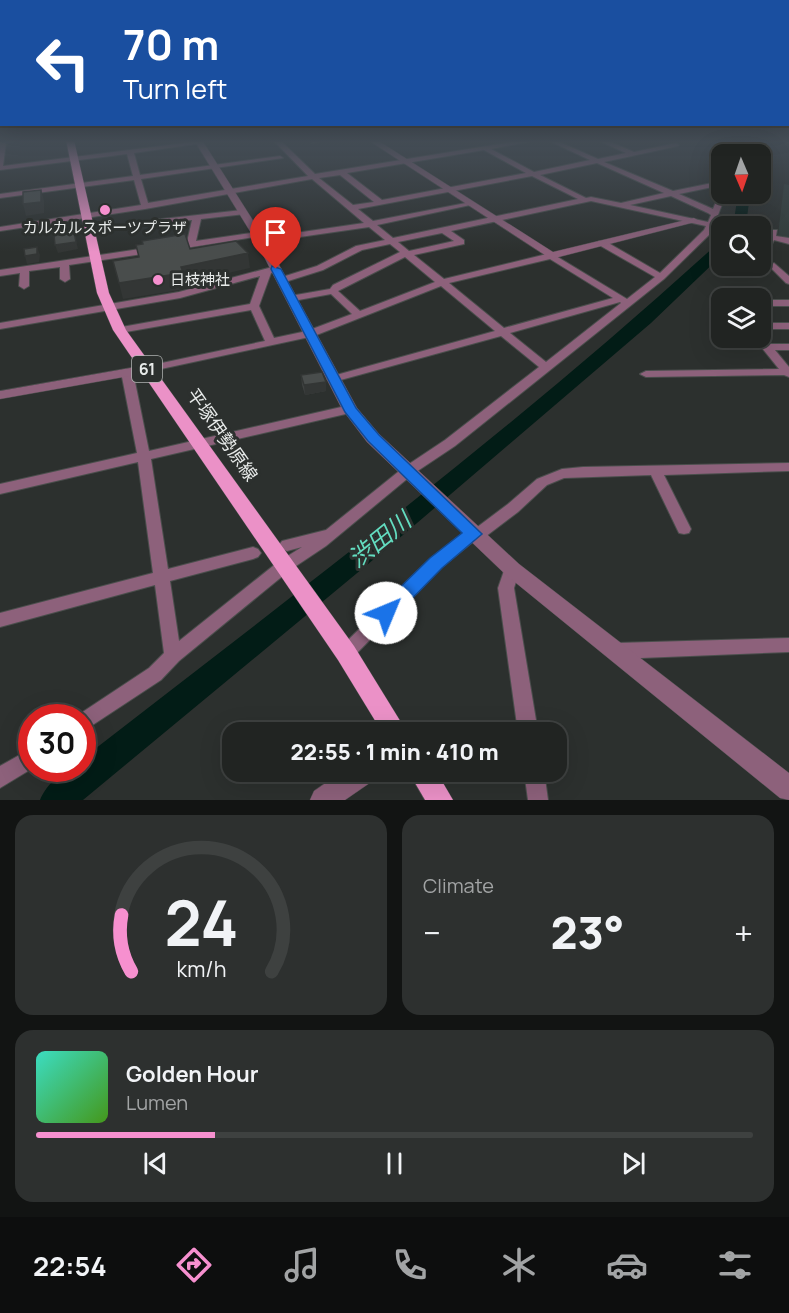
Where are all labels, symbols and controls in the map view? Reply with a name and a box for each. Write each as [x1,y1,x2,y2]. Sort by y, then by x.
text: 70 m [123,15,219,73]
icon: left [24,24,102,102]
text: Turn left [123,70,227,107]
north arrow [711,144,771,204]
map controls [711,144,771,348]
marker: カルカルスポーツプラザ [98,203,112,217]
pin [250,207,301,269]
icon: arrive [259,216,292,249]
button: search [711,216,771,276]
place label: カルカルスポーツプラザ [23,217,187,238]
place label: 日枝神社 [170,269,230,290]
marker: 日枝神社 [151,273,165,287]
button: layers [711,288,771,348]
road number: 61 [132,356,162,382]
street label: 平塚伊勢原線 [182,383,264,486]
water label: 渋田川 [341,501,420,574]
position arrow [354,581,418,645]
speed limit sign: 30 [18,704,96,782]
text: 22:55 · 1 min · 410 m [290,737,499,767]
text: Climate [423,872,494,899]
text: 24 [164,879,238,965]
text: 23° [550,901,624,963]
text: − [423,910,441,955]
text: + [734,910,753,955]
text: km/h [176,954,226,983]
text: Golden Hour [126,1059,259,1089]
text: Lumen [126,1089,188,1116]
icon: previous [139,1147,172,1180]
icon: pause [378,1147,411,1180]
icon: next [617,1147,650,1180]
icon: directions [173,1244,215,1286]
icon: music [281,1244,323,1286]
icon: phone [389,1244,431,1286]
icon: climate [498,1244,540,1286]
icon: car [606,1244,648,1286]
icon: filters [714,1244,756,1286]
text: 22:54 [33,1247,107,1284]

